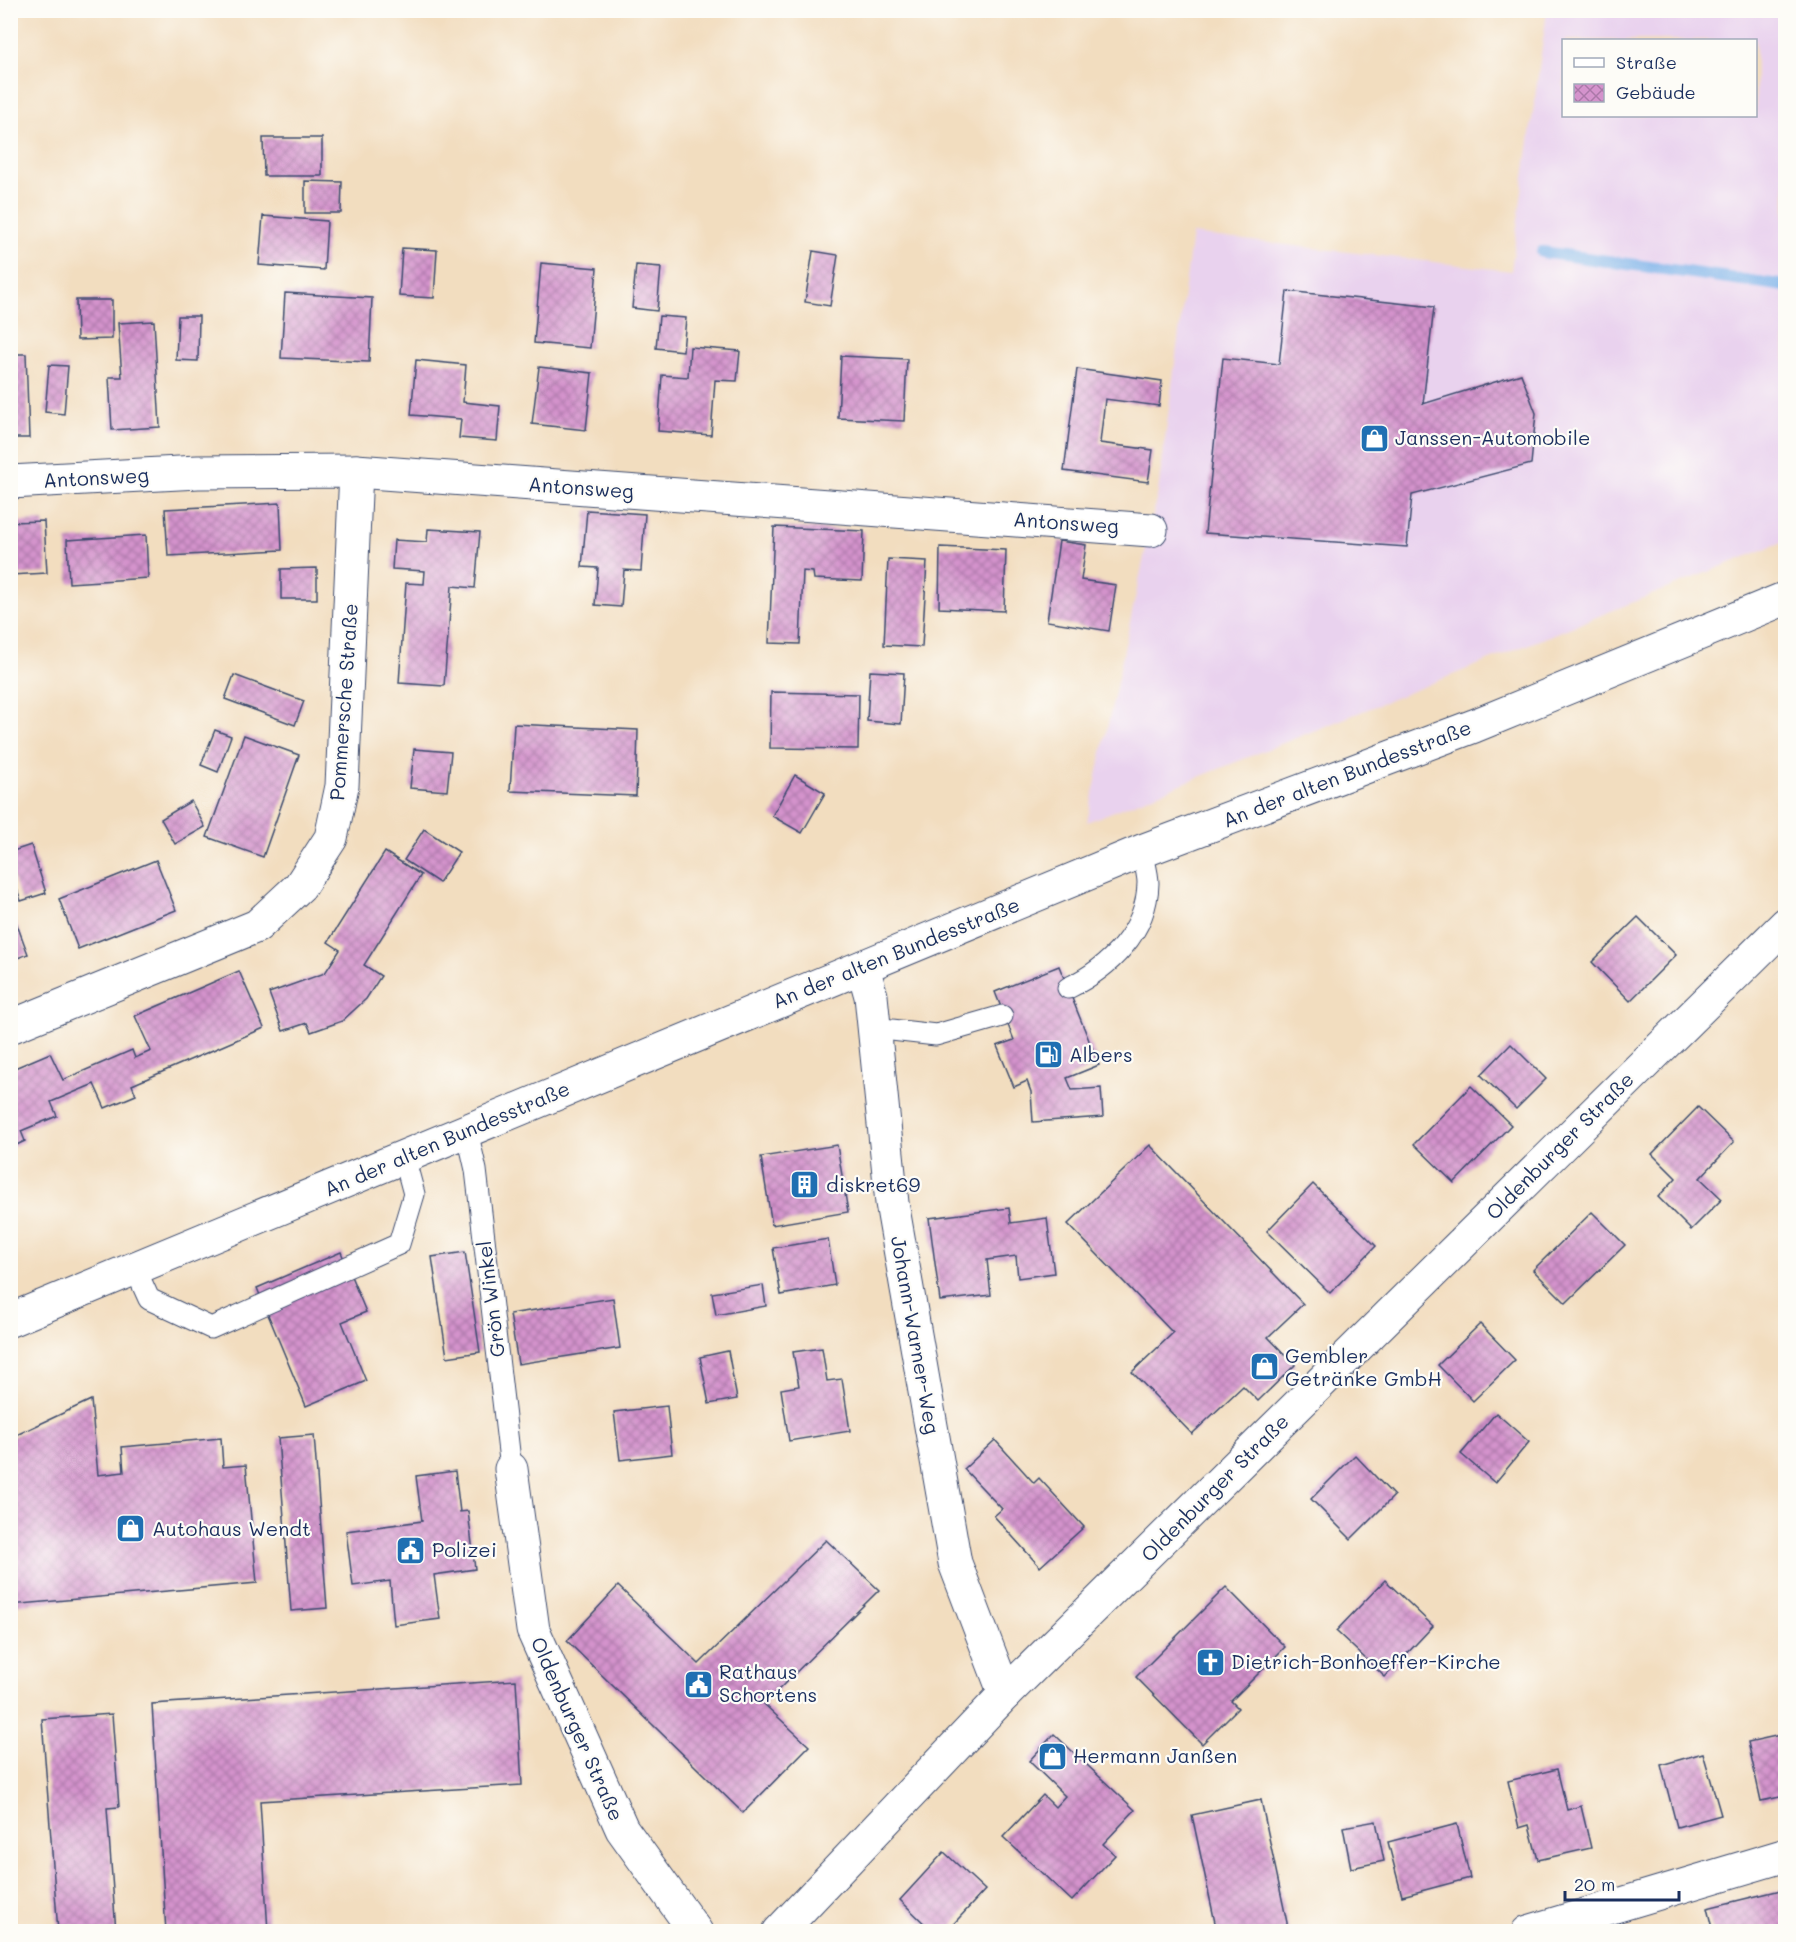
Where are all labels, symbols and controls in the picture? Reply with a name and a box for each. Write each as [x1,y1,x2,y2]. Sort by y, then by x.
legend [1562,39,1757,117]
text: Straße [1616,50,1677,74]
text: Gebäude [1616,80,1696,104]
shop icon: Janssen-Automobile [1358,422,1390,454]
place label: Janssen-Automobile [1395,424,1590,450]
street label: Antonsweg [42,461,150,493]
street label: Antonsweg [527,470,635,504]
street label: Antonsweg [1012,505,1120,539]
street label: Pommersche Straße [323,602,363,801]
street label: An der alten Bundesstraße [1219,714,1475,833]
street label: An der alten Bundesstraße [768,891,1023,1014]
fuel station icon: Albers [1032,1039,1064,1071]
place label: Albers [1069,1041,1133,1067]
street label: Oldenburger Straße [1480,1066,1639,1225]
street label: An der alten Bundesstraße [320,1074,573,1202]
building icon: diskret69 [789,1169,821,1201]
place label: diskret69 [826,1171,920,1197]
street label: Johann-Warner-Weg [886,1234,946,1436]
street label: Grön Winkel [470,1239,510,1359]
place label: Gembler Getränke GmbH [1285,1342,1442,1391]
shop icon: Gembler Getränke GmbH [1248,1351,1280,1383]
street label: Oldenburger Straße [1135,1408,1294,1567]
shop icon: Autohaus Wendt [115,1513,147,1545]
place label: Autohaus Wendt [152,1515,311,1541]
public building icon: Polizei [395,1534,427,1566]
place label: Polizei [432,1536,497,1562]
street label: Oldenburger Straße [526,1633,630,1825]
church icon: Dietrich-Bonhoeffer-Kirche [1194,1646,1226,1678]
place label: Dietrich-Bonhoeffer-Kirche [1231,1648,1501,1674]
place label: Rathaus Schortens [719,1658,817,1707]
public building icon: Rathaus Schortens [682,1668,714,1700]
shop icon: Hermann Janßen [1036,1740,1068,1772]
place label: Hermann Janßen [1073,1742,1237,1768]
scale bar [1565,1864,1679,1902]
text: 20 m [1574,1872,1615,1896]

